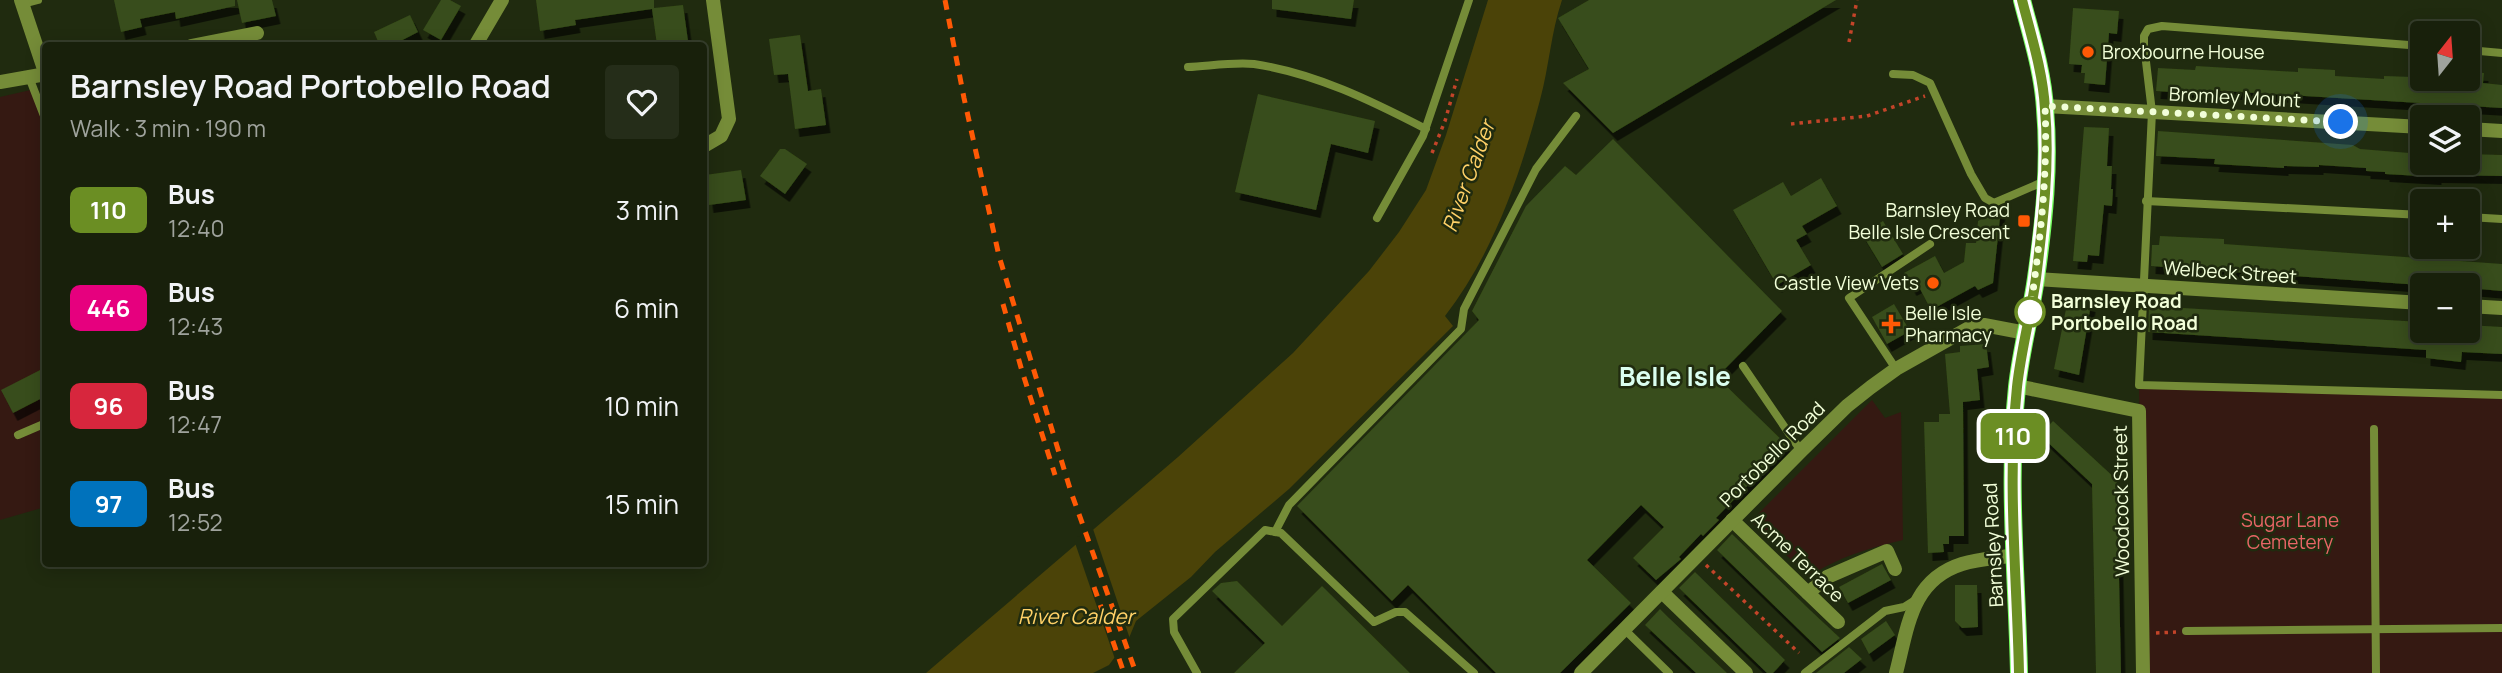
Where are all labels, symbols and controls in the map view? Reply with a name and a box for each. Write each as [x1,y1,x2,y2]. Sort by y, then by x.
north arrow [2410,21,2480,91]
map controls [2410,21,2480,343]
place label: Broxbourne House [2102,39,2265,65]
marker: Broxbourne House [2080,44,2096,60]
text: Barnsley Road Portobello Road [70,63,551,108]
button: heart [605,65,679,139]
street label: Bromley Mount [2168,81,2302,113]
your location [2323,104,2358,139]
button: layers [2410,105,2480,175]
text: Walk · 3 min · 190 m [70,112,266,144]
water label: River Calder [1435,114,1502,235]
text: Bus [168,176,215,212]
button: + [2410,189,2480,259]
text: 3 min [616,192,679,228]
text: 110 [90,193,127,226]
place label: Barnsley Road Belle Isle Crescent [1848,197,2010,245]
text: 12:40 [168,212,225,244]
marker: Barnsley Road Belle Isle Crescent [2016,213,2032,229]
street label: Welbeck Street [2162,254,2298,290]
place label: Castle View Vets [1774,270,1919,296]
button: − [2410,273,2480,343]
text: Bus [168,274,215,310]
marker: Castle View Vets [1925,275,1941,291]
place label: Barnsley Road Portobello Road [2051,288,2198,336]
text: 6 min [614,290,679,326]
text: 446 [87,291,130,324]
marker: Barnsley Road Portobello Road [2015,297,2045,327]
place label: Belle Isle Pharmacy [1905,300,1992,348]
text: 12:43 [168,310,223,342]
marker: Belle Isle Pharmacy [1883,316,1899,332]
district label: Belle Isle [1619,358,1731,394]
text: Bus [168,372,215,408]
text: 10 min [604,388,679,424]
text: 96 [94,389,123,422]
street label: Portobello Road [1714,396,1830,512]
text: 12:47 [168,408,222,440]
line badge: 110 [1973,413,2053,459]
text: 110 [1995,419,2031,452]
street label: Woodcock Street [2107,425,2135,577]
text: Bus [168,470,215,506]
street label: Barnsley Road [1977,482,2009,608]
text: 15 min [605,486,679,522]
text: 97 [95,487,122,520]
text: 12:52 [168,506,223,538]
street label: Acme Terrace [1746,506,1850,608]
park label: Sugar Lane Cemetery [2241,507,2339,555]
water label: River Calder [1018,602,1137,630]

